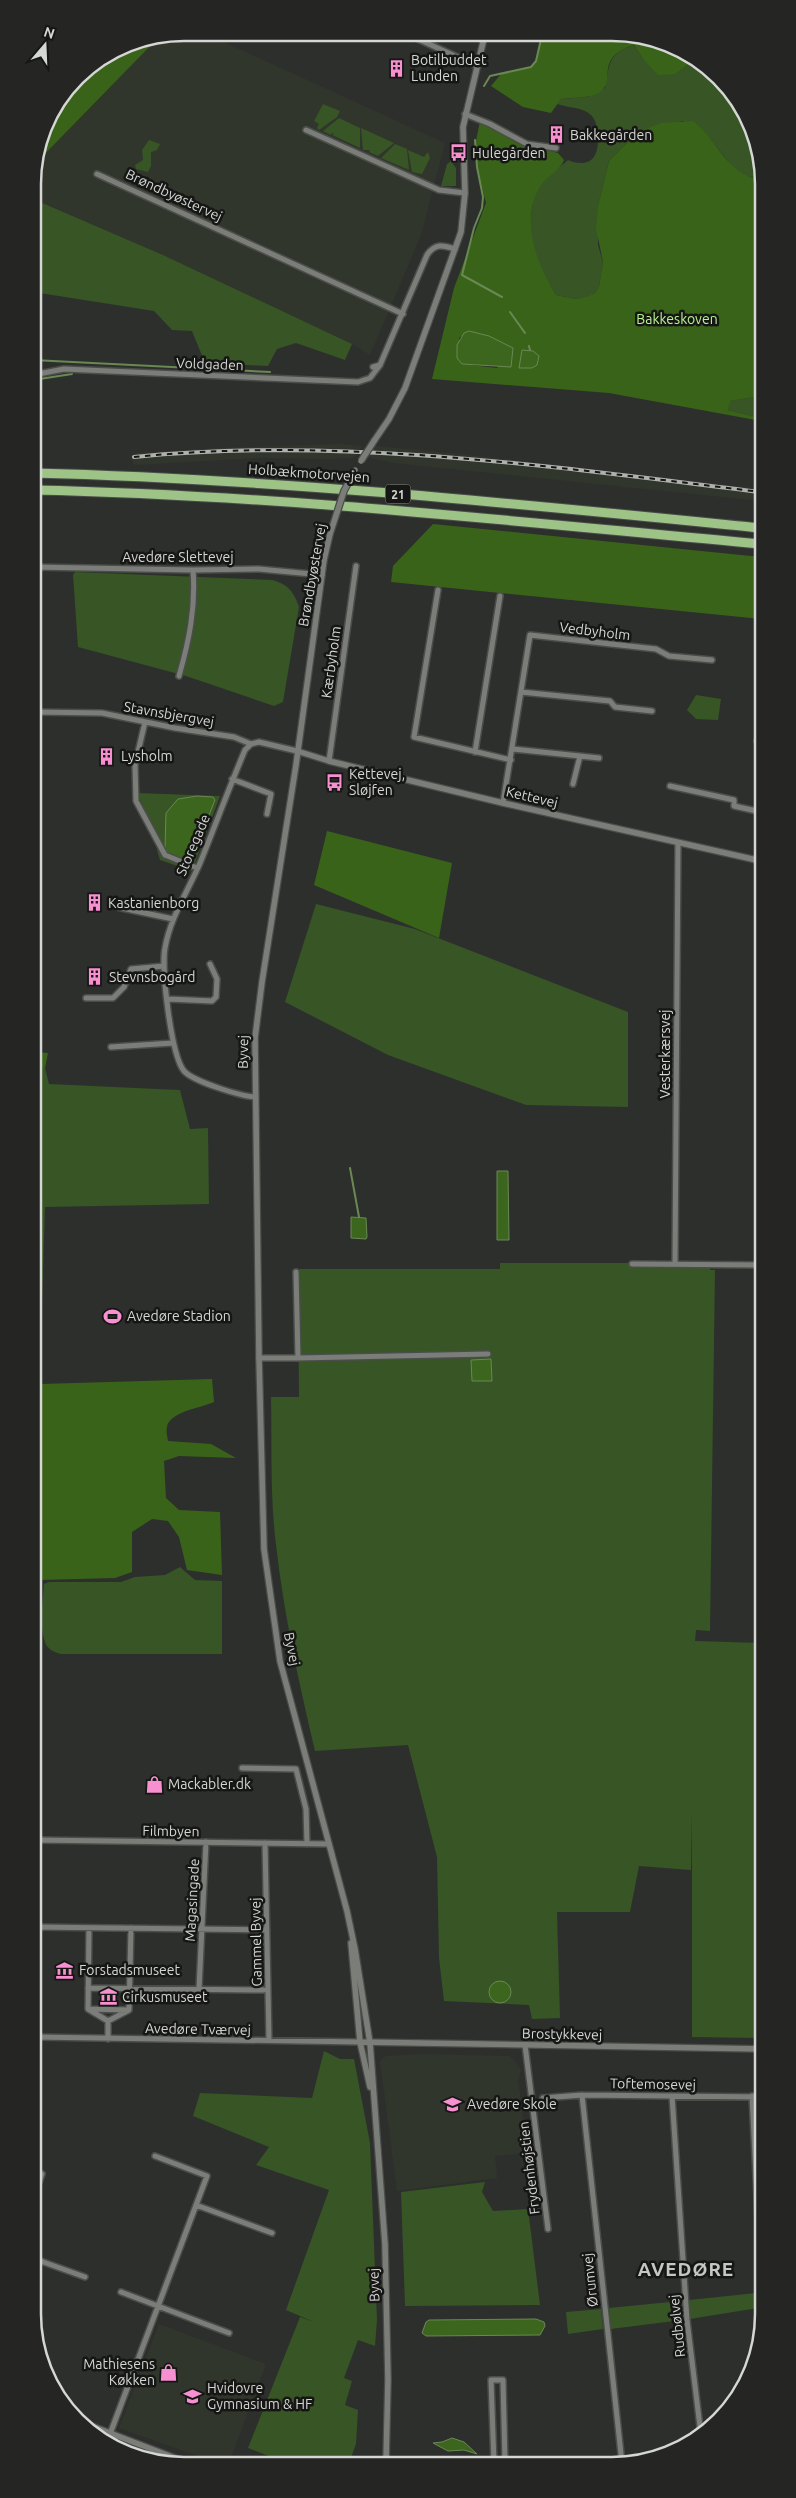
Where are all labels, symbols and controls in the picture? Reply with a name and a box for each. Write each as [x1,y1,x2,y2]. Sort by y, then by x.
north arrow [20,20,70,70]
text: N [42,23,57,42]
place label: Botilbuddet Lunden [411,52,487,84]
building icon: Botilbuddet Lunden [387,58,407,78]
building icon: Bakkegården [546,125,566,145]
place label: Bakkegården [570,127,652,143]
bus stop icon: Hulegården [448,143,468,163]
place label: Hulegården [472,145,546,161]
street label: Brøndbyøstervej [123,166,225,224]
park label: Bakkeskoven [636,311,718,327]
street label: Voldgaden [176,355,244,373]
street label: Holbækmotorvejen [248,461,370,485]
road number: 21 [386,484,410,504]
street label: Brøndbyøstervej [295,522,329,628]
street label: Avedøre Slettevej [122,549,234,565]
street label: Vedbyholm [559,619,631,643]
street label: Kærbyholm [318,625,344,699]
street label: Stavnsbjergvej [123,698,215,730]
building icon: Lysholm [97,746,117,766]
place label: Lysholm [121,748,173,764]
place label: Kettevej, Sløjfen [349,766,405,798]
bus stop icon: Kettevej, Sløjfen [325,772,345,792]
street label: Kettevej [505,783,559,811]
street label: Storegade [173,812,213,878]
building icon: Kastanienborg [84,893,104,913]
place label: Kastanienborg [108,895,199,911]
building icon: Stevnsbogård [85,967,105,987]
place label: Stevnsbogård [109,969,196,985]
street label: Vesterkærsvej [657,1009,673,1099]
street label: Byvej [235,1035,251,1069]
sports icon: Avedøre Stadion [103,1306,123,1326]
place label: Avedøre Stadion [127,1308,231,1324]
street label: Byvej [281,1631,303,1667]
shop icon: Mackabler.dk [144,1774,164,1794]
place label: Mackabler.dk [168,1776,251,1792]
street label: Filmbyen [142,1823,200,1839]
street label: Magasingade [182,1858,202,1942]
street label: Gammel Byvej [247,1897,265,1987]
museum icon: Forstadsmuseet [55,1960,75,1980]
place label: Forstadsmuseet [79,1962,180,1978]
museum icon: Cirkusmuseet [98,1987,118,2007]
place label: Cirkusmuseet [122,1989,208,2005]
street label: Avedøre Tværvej [145,2020,251,2038]
street label: Brostykkevej [522,2025,602,2043]
street label: Toftemosevej [610,2075,696,2093]
school or university icon: Avedøre Skole [443,2094,463,2114]
place label: Avedøre Skole [467,2096,557,2112]
street label: Frydenhøjstien [515,2121,543,2215]
street label: Ørumvej [579,2252,601,2308]
district label: AVEDØRE [638,2258,734,2280]
street label: Byvej [365,2268,383,2302]
street label: Rudbølvej [666,2294,688,2358]
place label: Mathiesens Køkken [83,2356,155,2388]
shop icon: Mathiesens Køkken [159,2362,179,2382]
place label: Hvidovre Gymnasium & HF [207,2380,312,2412]
school or university icon: Hvidovre Gymnasium & HF [183,2386,203,2406]

